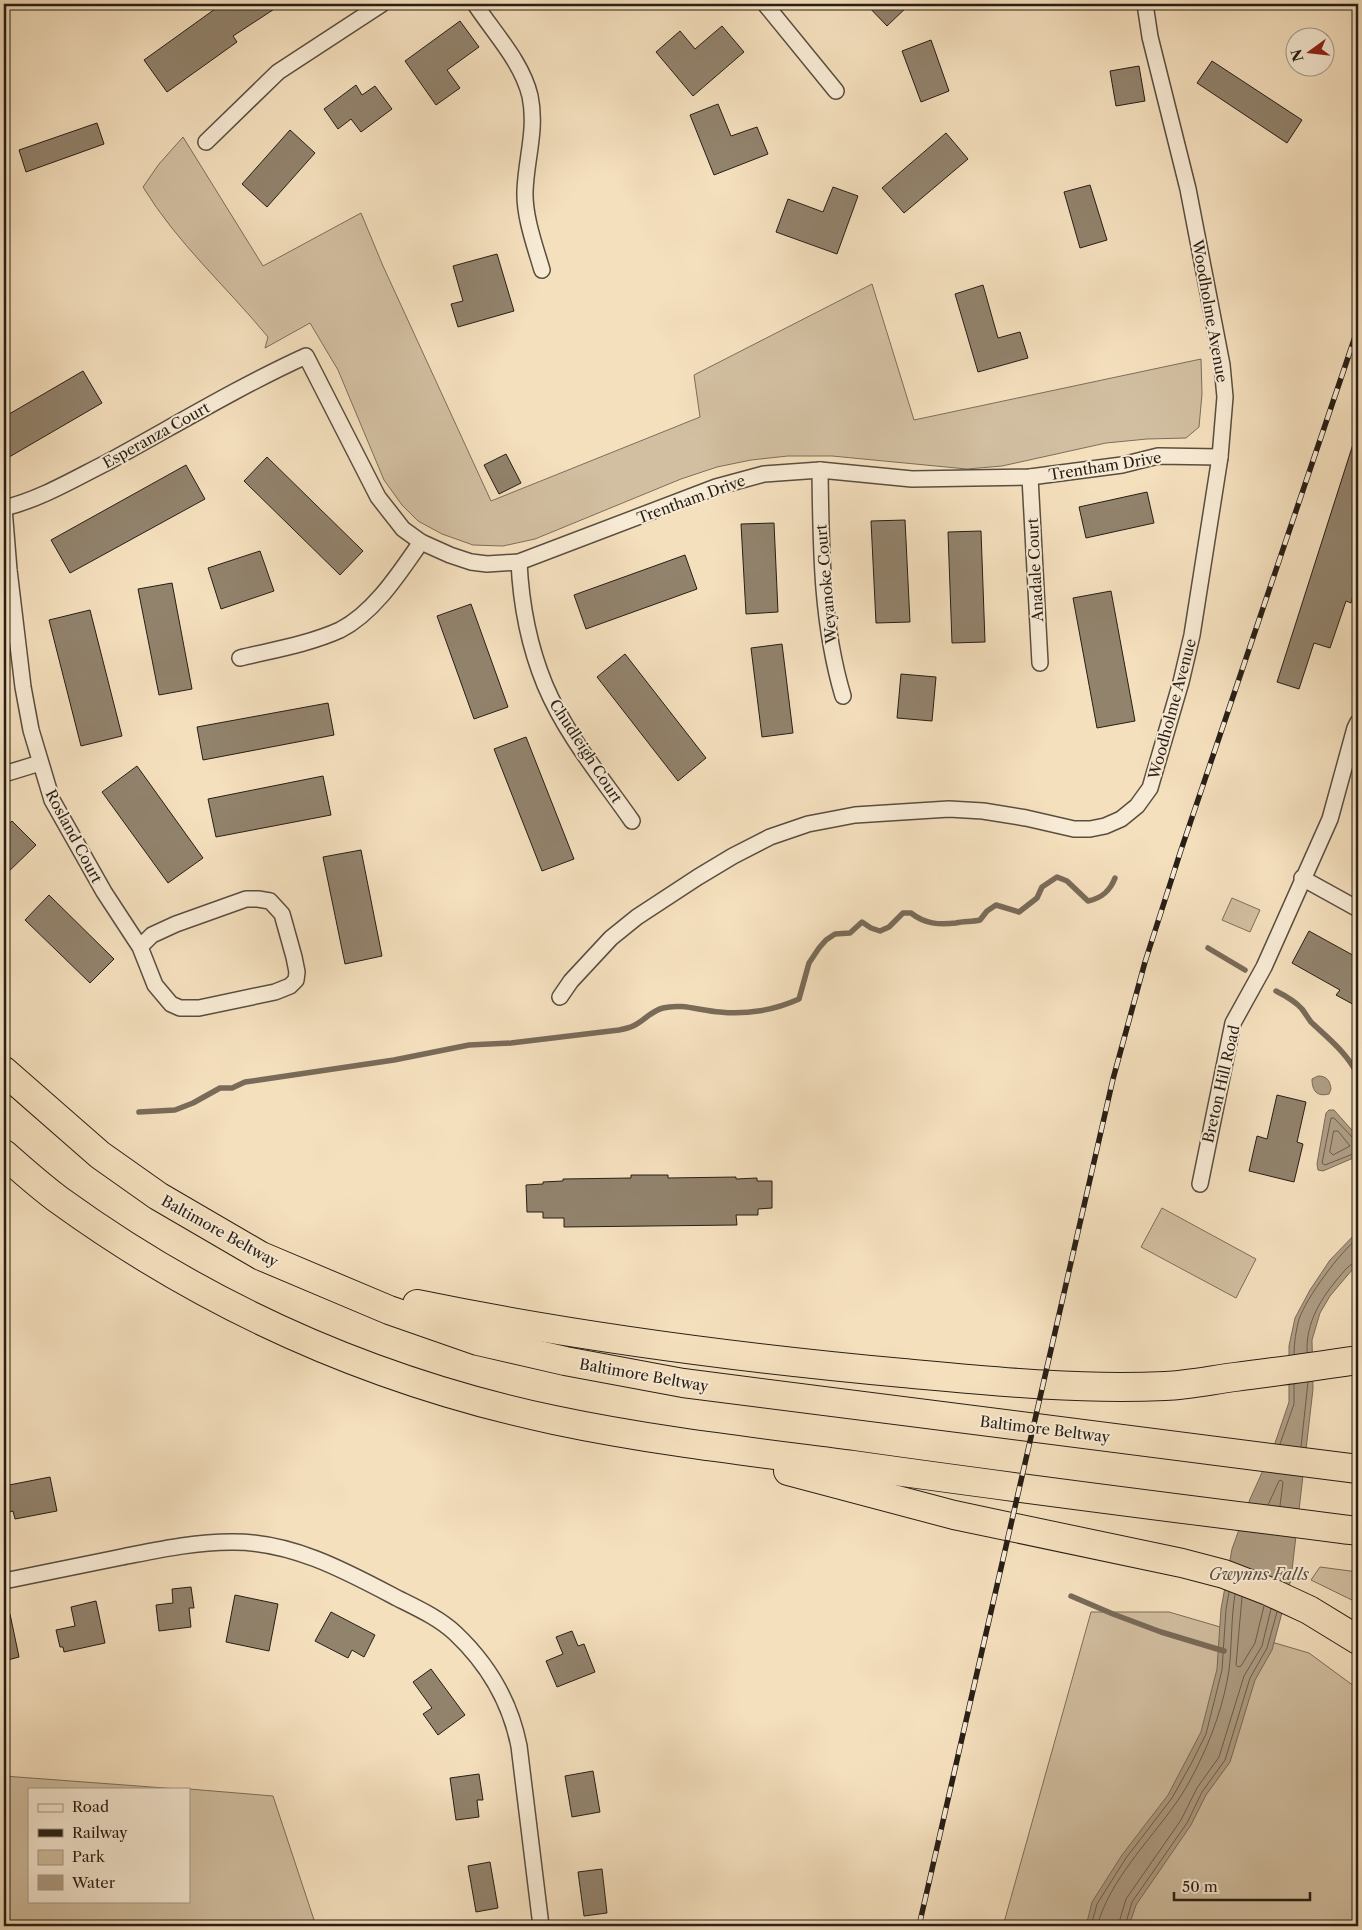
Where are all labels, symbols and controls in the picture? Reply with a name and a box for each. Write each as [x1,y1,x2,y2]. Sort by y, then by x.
north arrow [1284,28,1334,78]
text: N [1287,47,1308,64]
street label: Woodholme Avenue [1188,237,1232,384]
street label: Esperanza Court [99,397,213,472]
street label: Trentham Drive [1047,448,1163,484]
street label: Trentham Drive [634,471,748,527]
street label: Anadale Court [1023,517,1047,623]
street label: Weyanoke Court [811,523,841,645]
street label: Woodholme Avenue [1144,637,1200,782]
street label: Chudleigh Court [545,696,627,807]
street label: Rosland Court [41,786,107,887]
street label: Breton Hill Road [1198,1023,1244,1145]
street label: Baltimore Beltway [158,1191,282,1271]
street label: Baltimore Beltway [578,1354,711,1396]
street label: Baltimore Beltway [979,1412,1112,1446]
water label: Gwynns Falls [1209,1564,1309,1584]
legend [28,1788,190,1902]
text: Road [72,1797,109,1816]
text: Railway [72,1823,128,1842]
text: Park [72,1847,106,1866]
scale bar [1174,1870,1311,1902]
text: Water [71,1873,116,1892]
text: 50 m [1182,1877,1218,1896]

